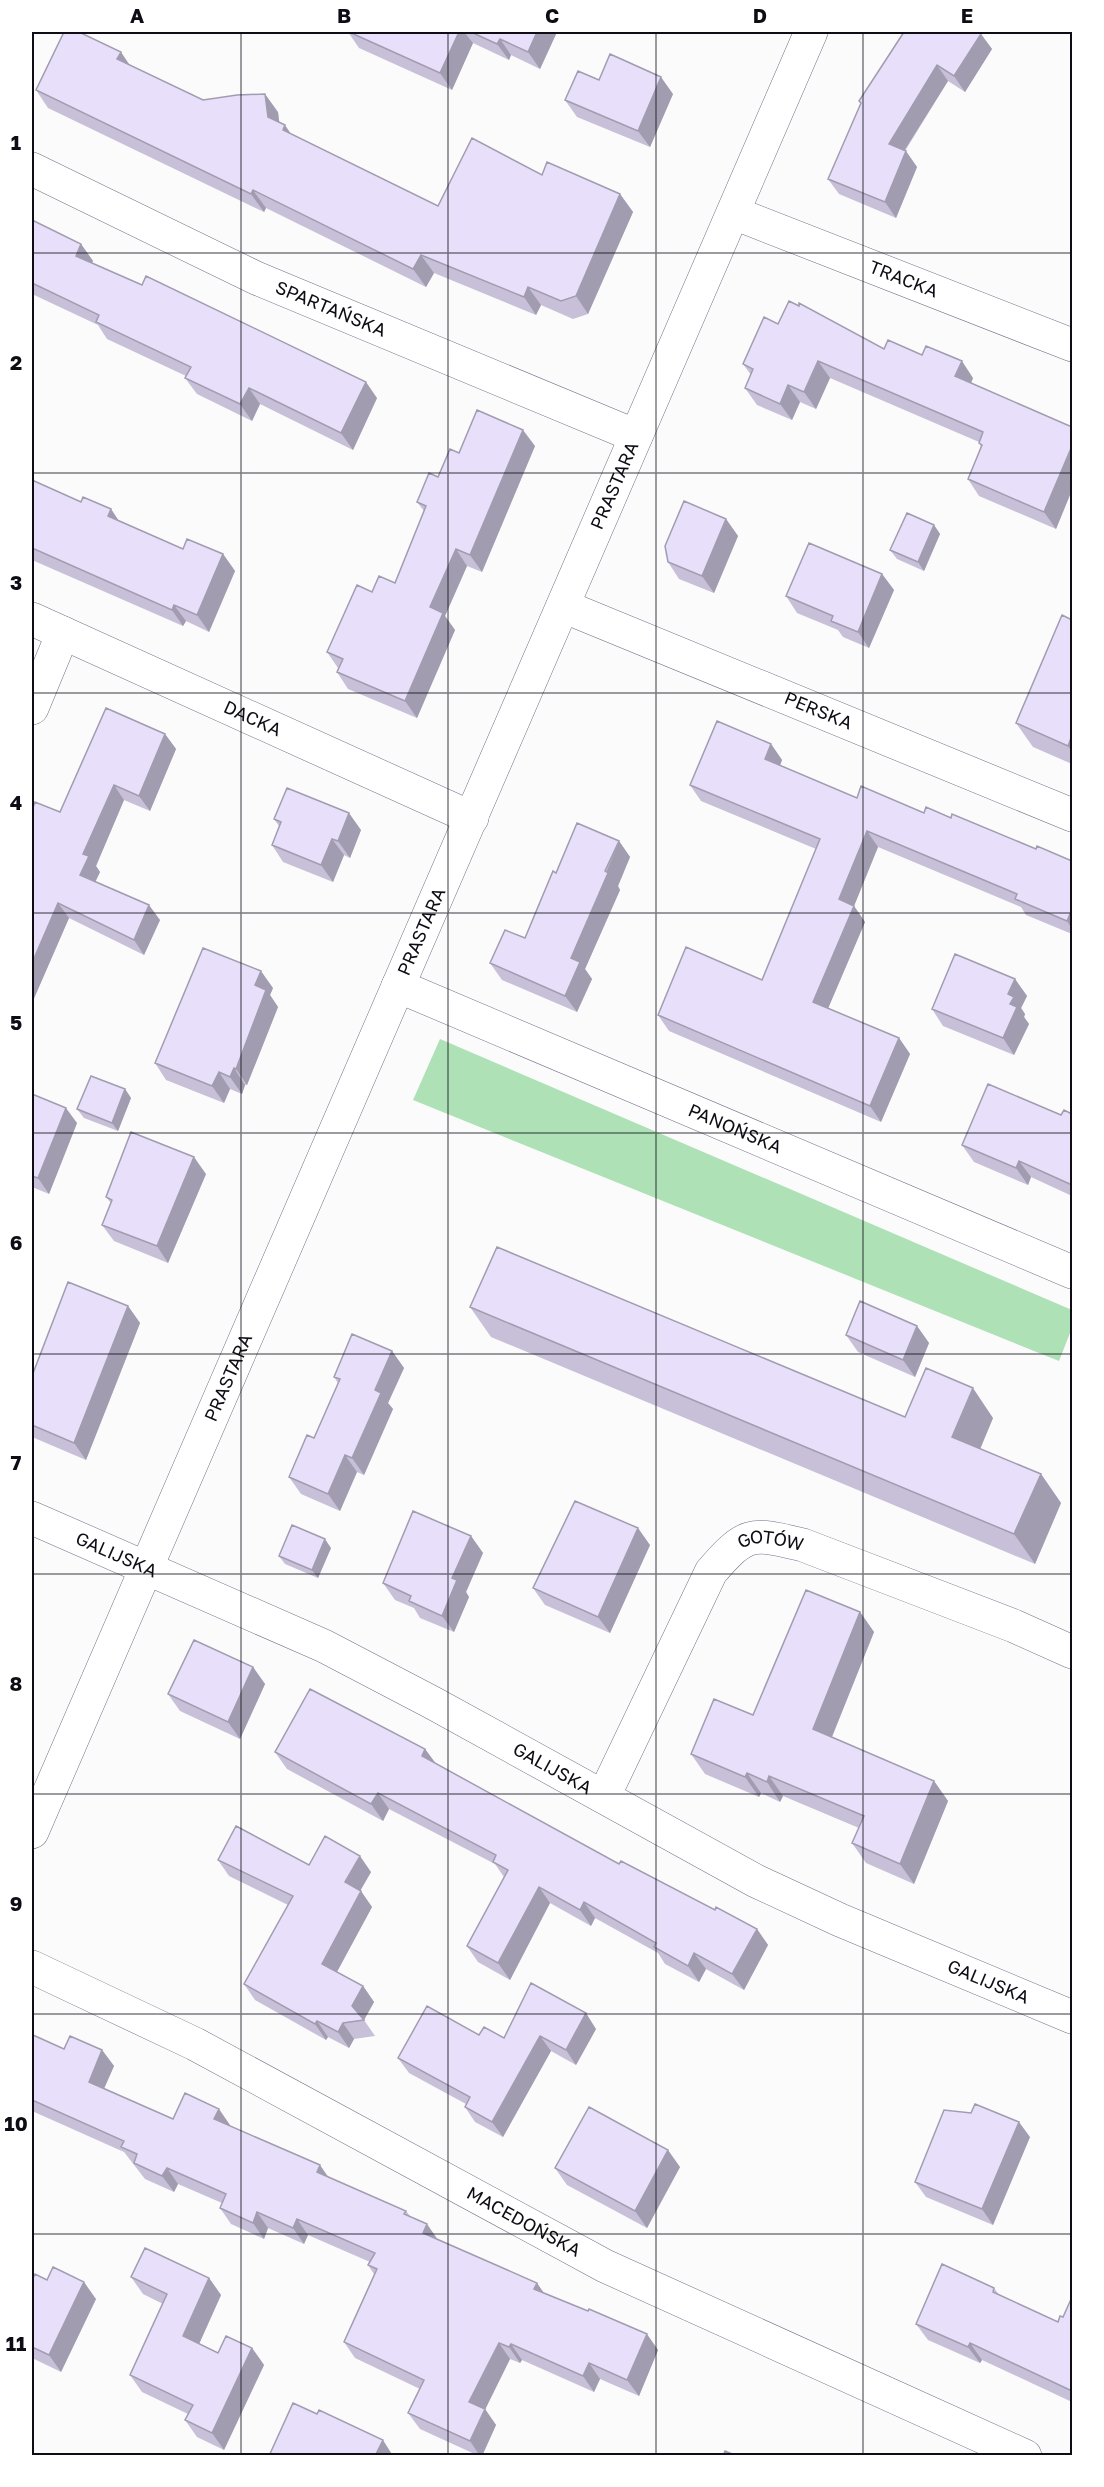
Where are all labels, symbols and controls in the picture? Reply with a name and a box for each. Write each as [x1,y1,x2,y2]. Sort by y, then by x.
text: A [130,3,144,27]
text: B [337,3,351,27]
text: C [545,3,559,27]
text: D [753,3,767,27]
text: E [961,3,973,27]
text: 1 [11,130,21,154]
street label: TRACKA [866,255,942,302]
street label: SPARTAŃSKA [272,275,390,341]
text: 2 [10,350,22,374]
street label: PRASTARA [585,438,642,532]
text: 3 [10,570,22,594]
street label: PERSKA [781,686,856,734]
street label: DACKA [221,695,285,740]
text: 4 [10,790,22,814]
street label: PRASTARA [392,884,449,979]
text: 5 [10,1010,22,1034]
street label: PANOŃSKA [685,1098,785,1158]
text: 6 [10,1230,22,1254]
street label: PRASTARA [199,1330,256,1425]
text: 7 [11,1450,22,1474]
street label: GOTÓW [733,1525,806,1555]
street label: GALIJSKA [73,1527,161,1581]
text: 8 [10,1671,22,1695]
street label: GALIJSKA [509,1737,596,1798]
text: 9 [10,1891,22,1915]
street label: GALIJSKA [944,1954,1033,2008]
text: 10 [4,2111,28,2135]
street label: MACEDOŃSKA [463,2181,585,2261]
text: 11 [6,2331,26,2355]

